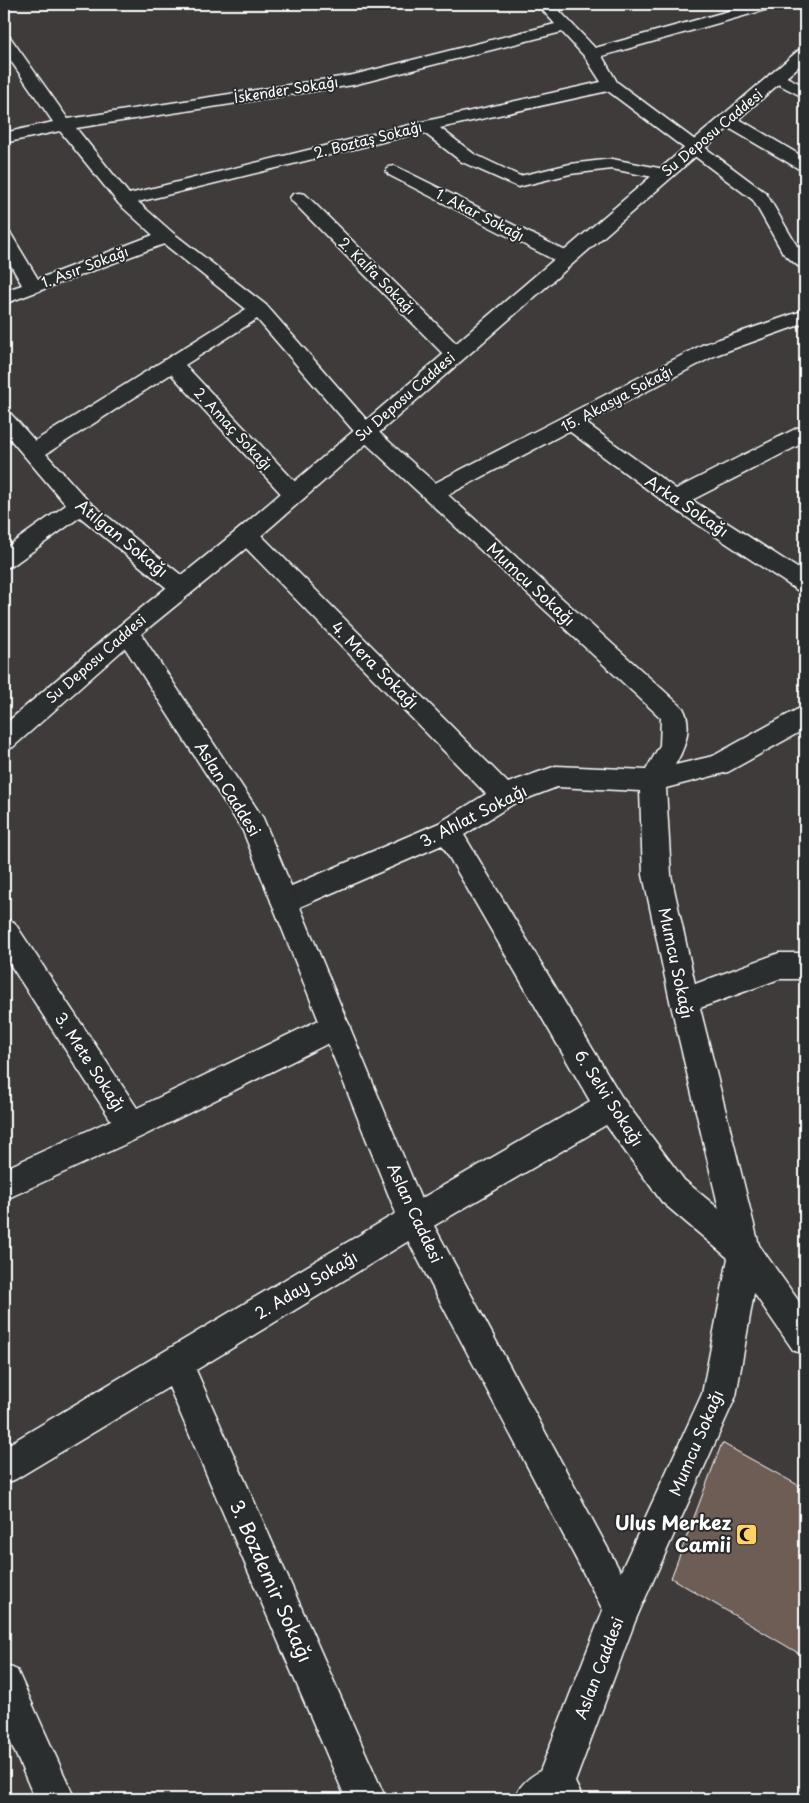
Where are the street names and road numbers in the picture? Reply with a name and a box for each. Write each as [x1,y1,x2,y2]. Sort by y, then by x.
street label: İskender Sokağı [232,71,340,108]
street label: Su Deposu Caddesi [656,84,767,181]
street label: 2. Boztaş Sokağı [311,116,424,163]
street label: 1. Akar Sokağı [432,183,528,246]
street label: 2. Kalfa Sokağı [334,232,421,319]
street label: 1. Asır Sokağı [38,240,131,293]
street label: Su Deposu Caddesi [350,347,459,446]
street label: 15. Akasya Sokağı [557,360,676,437]
street label: 2. Amaç Sokağı [189,383,277,475]
street label: Arka Sokağı [641,468,734,542]
street label: Atılgan Sokağı [71,493,174,582]
street label: Mumcu Sokağı [482,536,581,631]
street label: Su Deposu Caddesi [41,609,150,708]
street label: 4. Mera Sokağı [326,615,425,714]
street label: Aslan Caddesi [190,736,268,841]
street label: 3. Ahlat Sokağı [415,778,530,852]
street label: Mumcu Sokağı [653,905,700,1021]
street label: 3. Mete Sokağı [50,1007,132,1116]
street label: 6. Selvi Sokağı [570,1044,650,1150]
street label: Aslan Caddesi [382,1159,450,1267]
street label: 2. Aday Sokağı [250,1244,361,1324]
street label: Mumcu Sokağı [662,1386,728,1499]
street label: 3. Bozdemir Sokağı [224,1495,320,1666]
street label: Aslan Caddesi [568,1613,629,1722]

